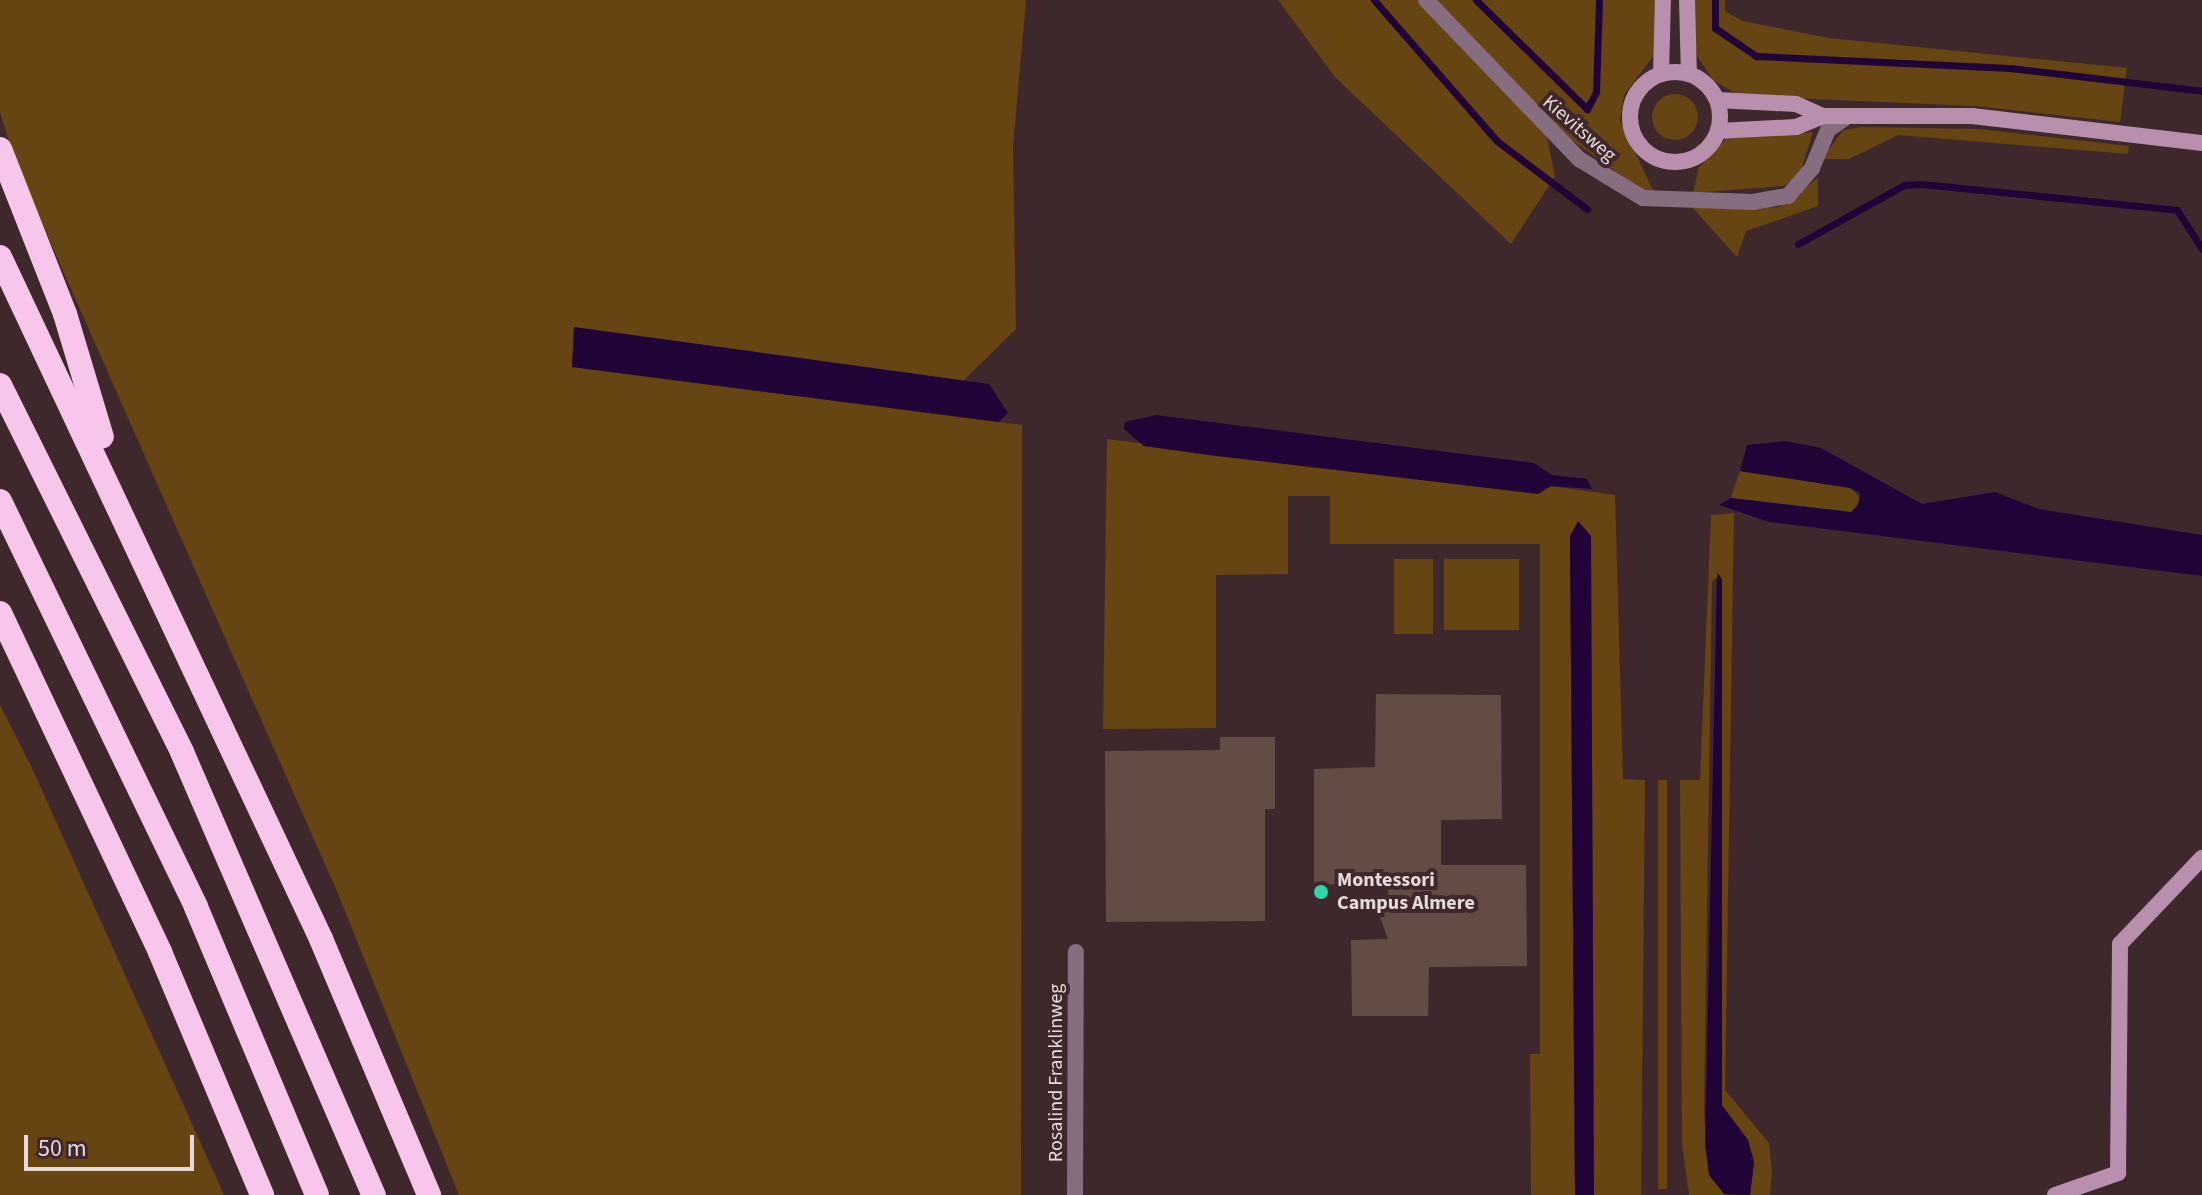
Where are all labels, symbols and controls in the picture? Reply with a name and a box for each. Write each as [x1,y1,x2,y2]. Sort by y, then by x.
street label: Kievitsweg [1537,90,1621,168]
place label: Montessori Campus Almere [1337,868,1475,915]
marker: Montessori Campus Almere [1312,883,1330,901]
street label: Rosalind Franklinweg [1044,984,1068,1162]
scale bar [28,1119,198,1169]
text: 50 m [38,1131,87,1166]

